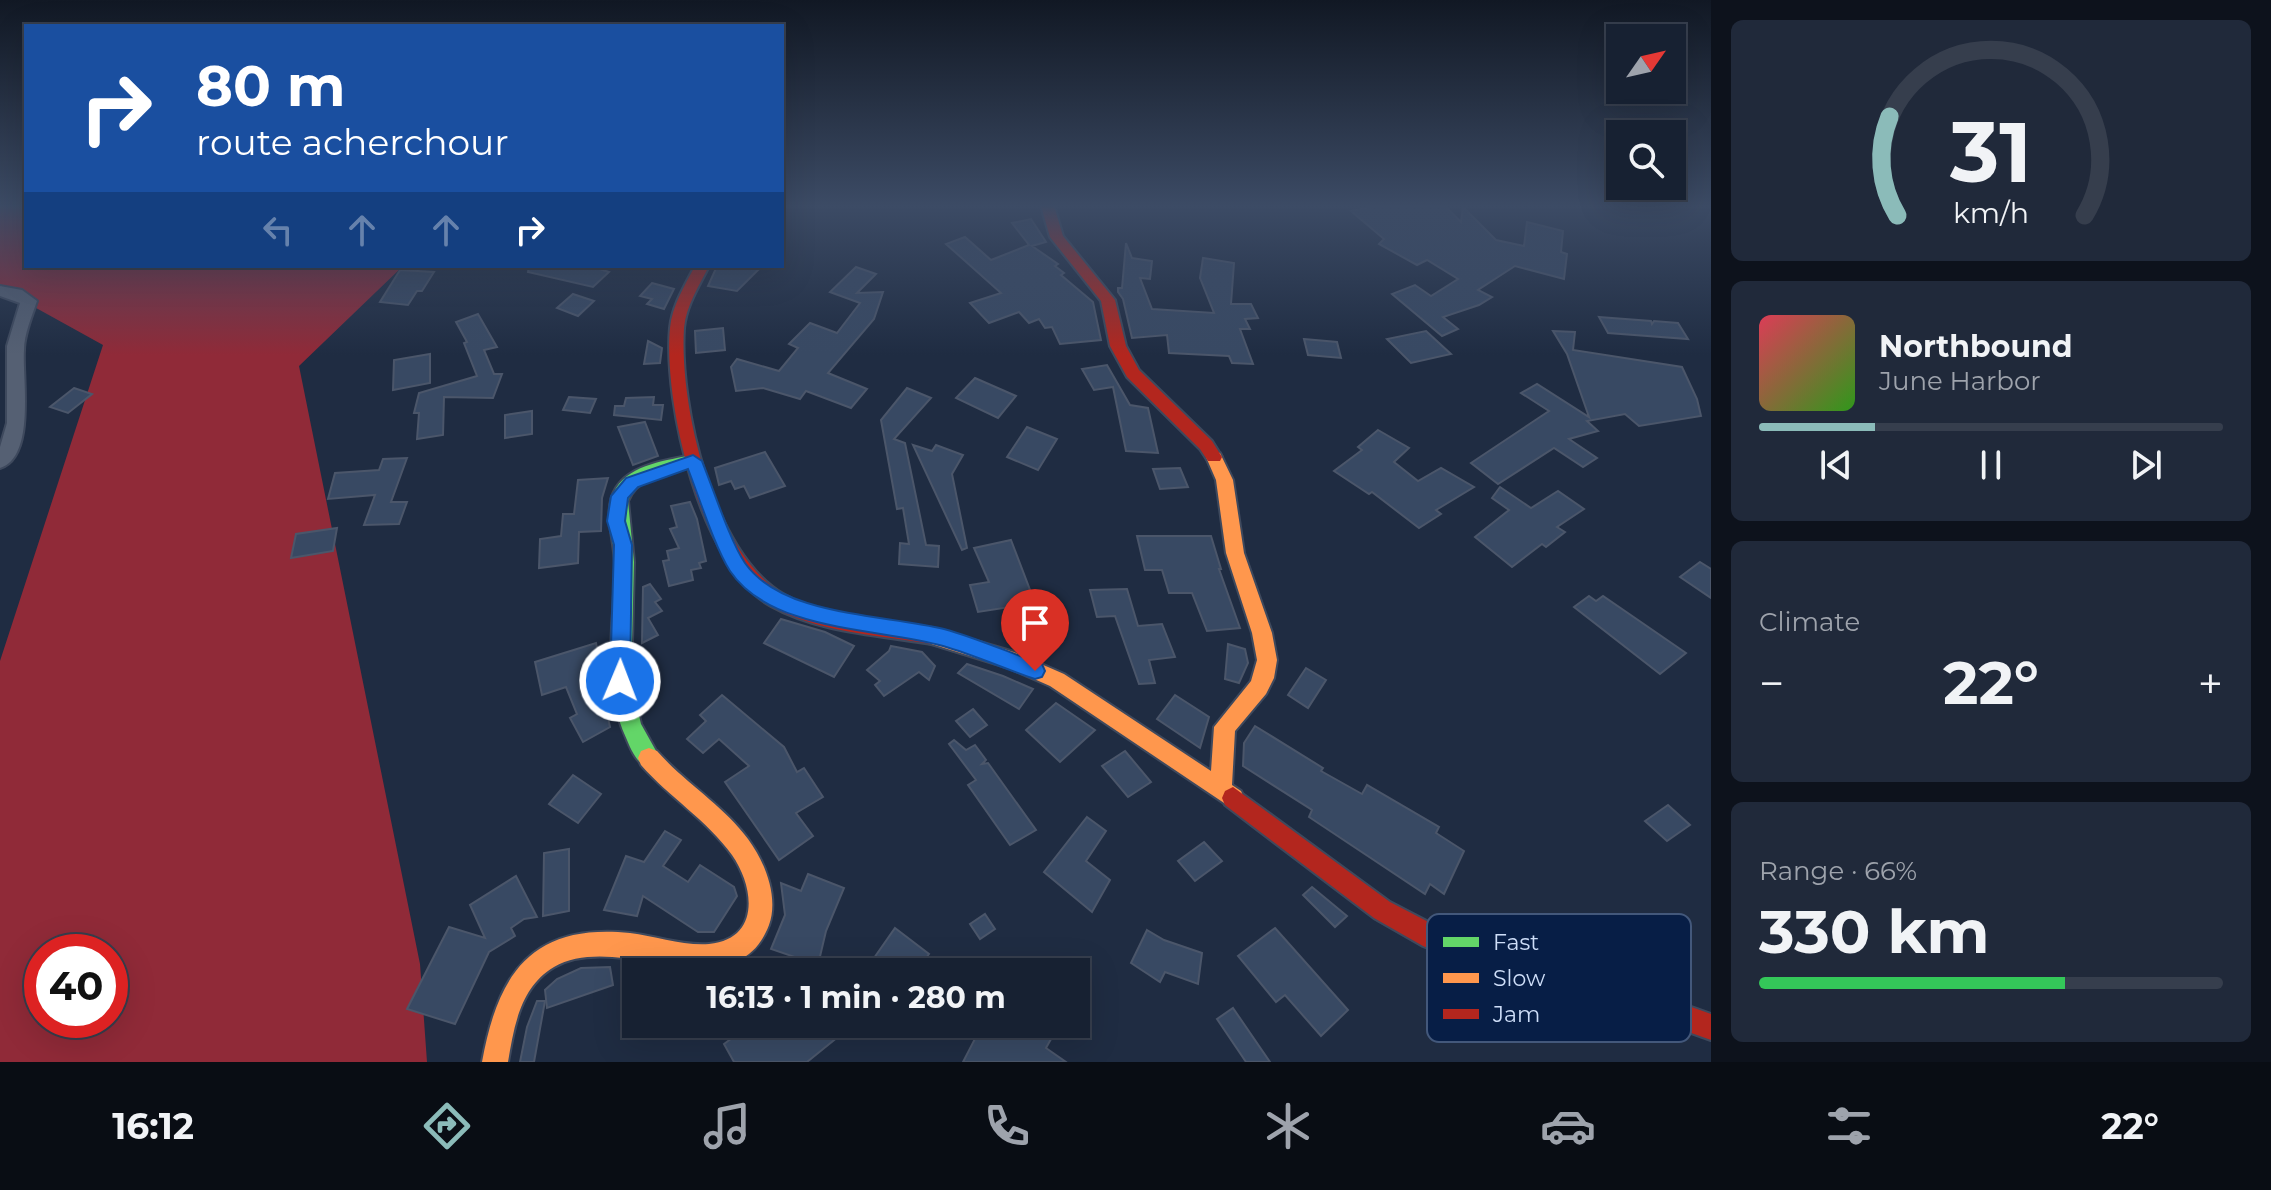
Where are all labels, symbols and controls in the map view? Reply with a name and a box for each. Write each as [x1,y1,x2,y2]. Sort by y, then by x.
north arrow [1606,24,1686,104]
map controls [1606,24,1686,200]
text: 80 m [196,52,346,120]
icon: right [64,56,168,160]
text: 31 [1949,101,2032,203]
text: route acherchour [196,120,509,164]
button: search [1606,120,1686,200]
text: km/h [1953,195,2029,230]
icon: left [256,208,300,252]
icon: ahead [340,208,384,252]
icon: ahead [424,208,468,252]
icon: right [508,208,552,252]
text: Northbound [1879,328,2073,365]
text: June Harbor [1879,365,2041,397]
icon: previous [1814,443,1858,487]
icon: pause [1969,443,2013,487]
icon: next [2124,443,2168,487]
pin [1001,589,1069,671]
icon: arrive [1013,601,1057,645]
text: Climate [1759,606,1860,638]
position arrow [578,639,662,723]
text: 22° [1943,646,2039,719]
text: − [1759,656,1784,710]
text: + [2198,656,2223,710]
text: Range · 66% [1759,855,1917,887]
text: 330 km [1759,895,1989,968]
legend [1427,914,1691,1042]
text: Fast [1493,929,1539,956]
speed limit sign: 40 [24,934,128,1038]
text: Slow [1493,965,1546,992]
text: 16:13 · 1 min · 280 m [706,979,1006,1016]
text: Jam [1492,1001,1540,1028]
icon: directions [419,1098,475,1154]
icon: music [699,1098,755,1154]
icon: phone [979,1098,1035,1154]
icon: climate [1260,1098,1316,1154]
icon: car [1540,1098,1596,1154]
icon: filters [1821,1098,1877,1154]
text: 16:12 [112,1104,194,1148]
text: 22° [2101,1104,2159,1148]

